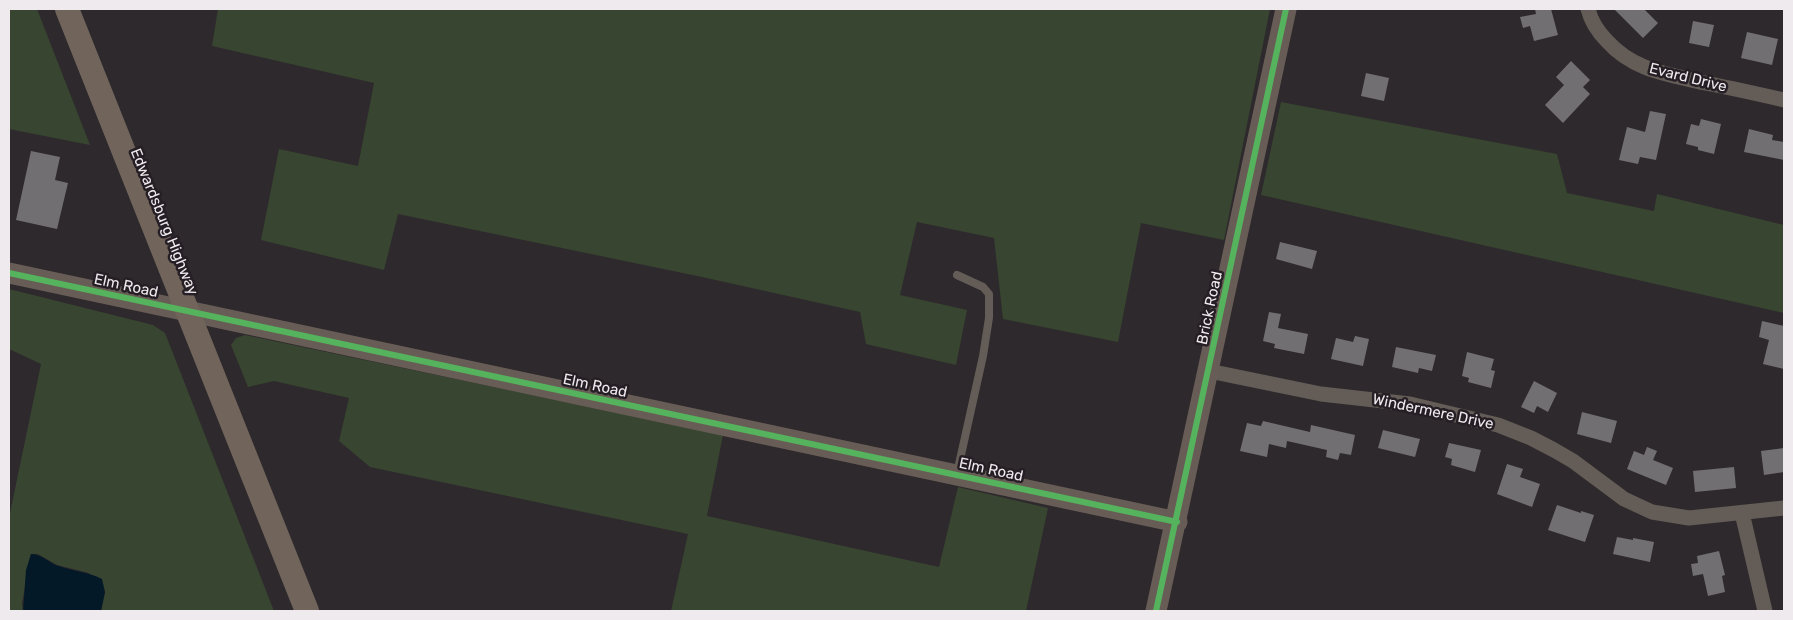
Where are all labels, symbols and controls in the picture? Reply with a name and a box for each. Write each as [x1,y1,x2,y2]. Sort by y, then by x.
street label: Evard Drive [1647,60,1729,96]
street label: Edwardsburg Highway [126,146,202,298]
street label: Elm Road [92,270,160,302]
street label: Brick Road [1193,270,1227,346]
street label: Elm Road [561,370,629,402]
street label: Windermere Drive [1371,390,1495,434]
street label: Elm Road [957,454,1025,486]

